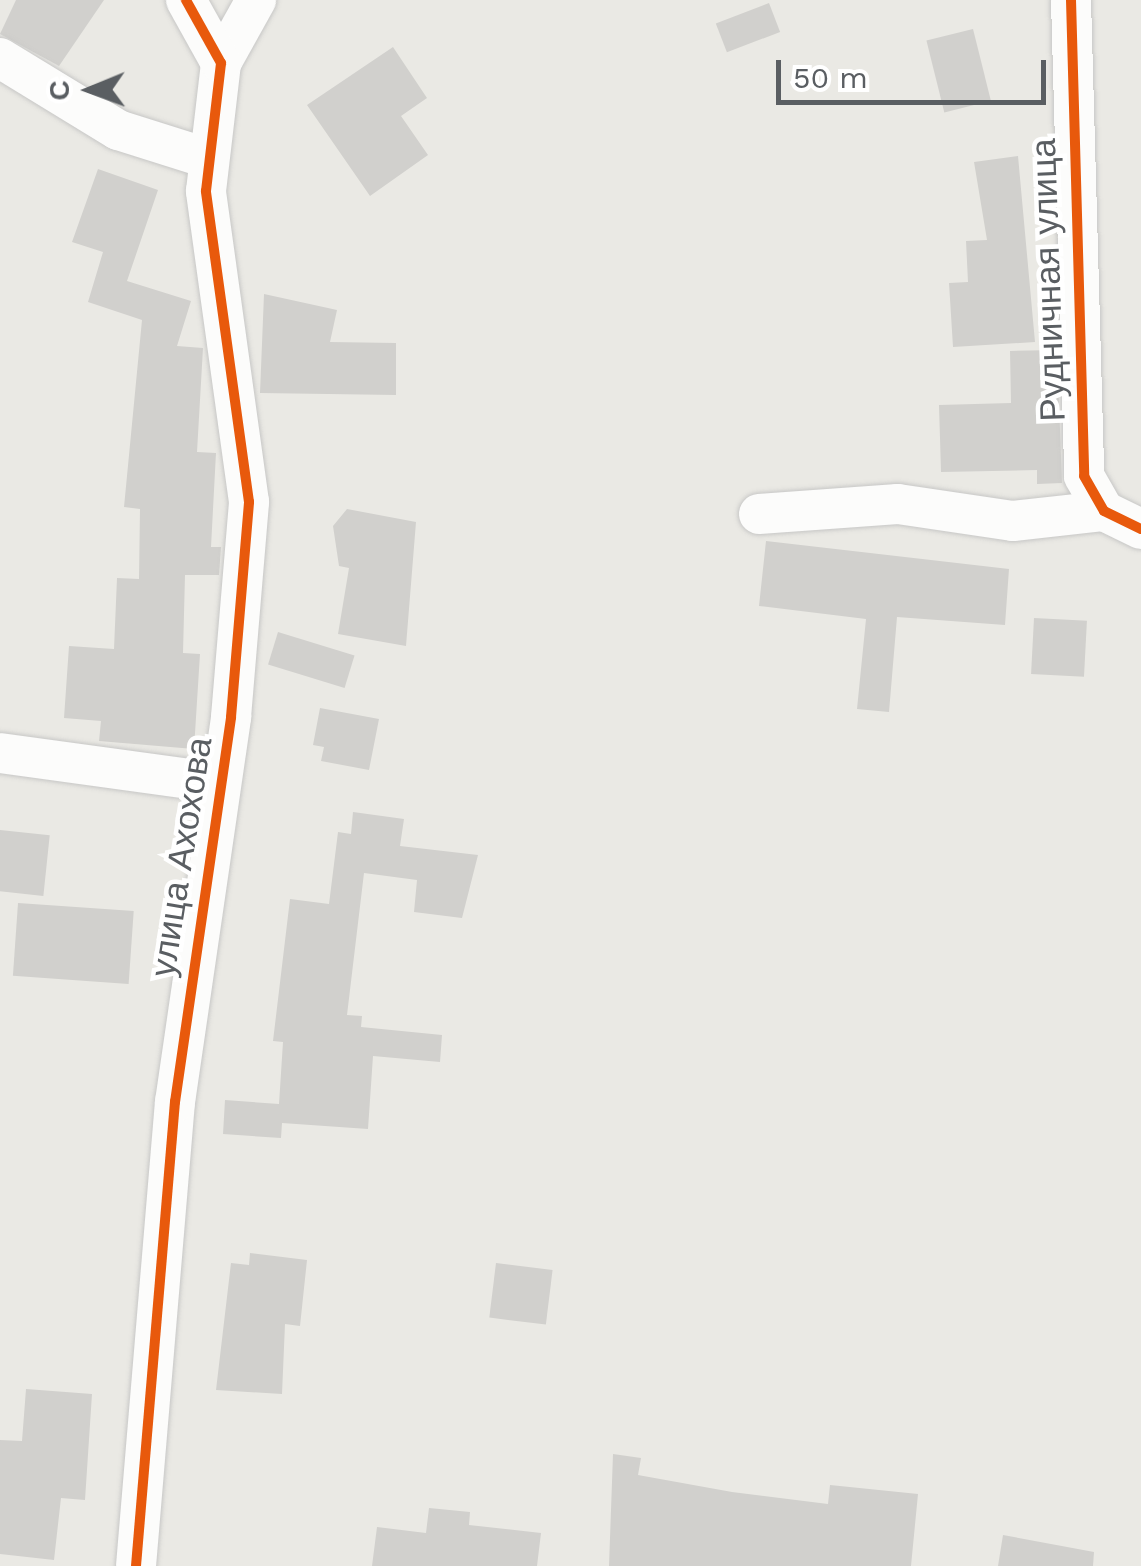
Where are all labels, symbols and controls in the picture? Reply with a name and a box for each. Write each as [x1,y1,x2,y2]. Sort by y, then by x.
north arrow [40,40,140,140]
scale bar [781,40,1051,102]
text: 50 m [793,60,868,95]
text: С [43,80,76,101]
street label: Рудничная улица [1022,138,1074,422]
street label: улица Ахохова [141,734,221,980]

